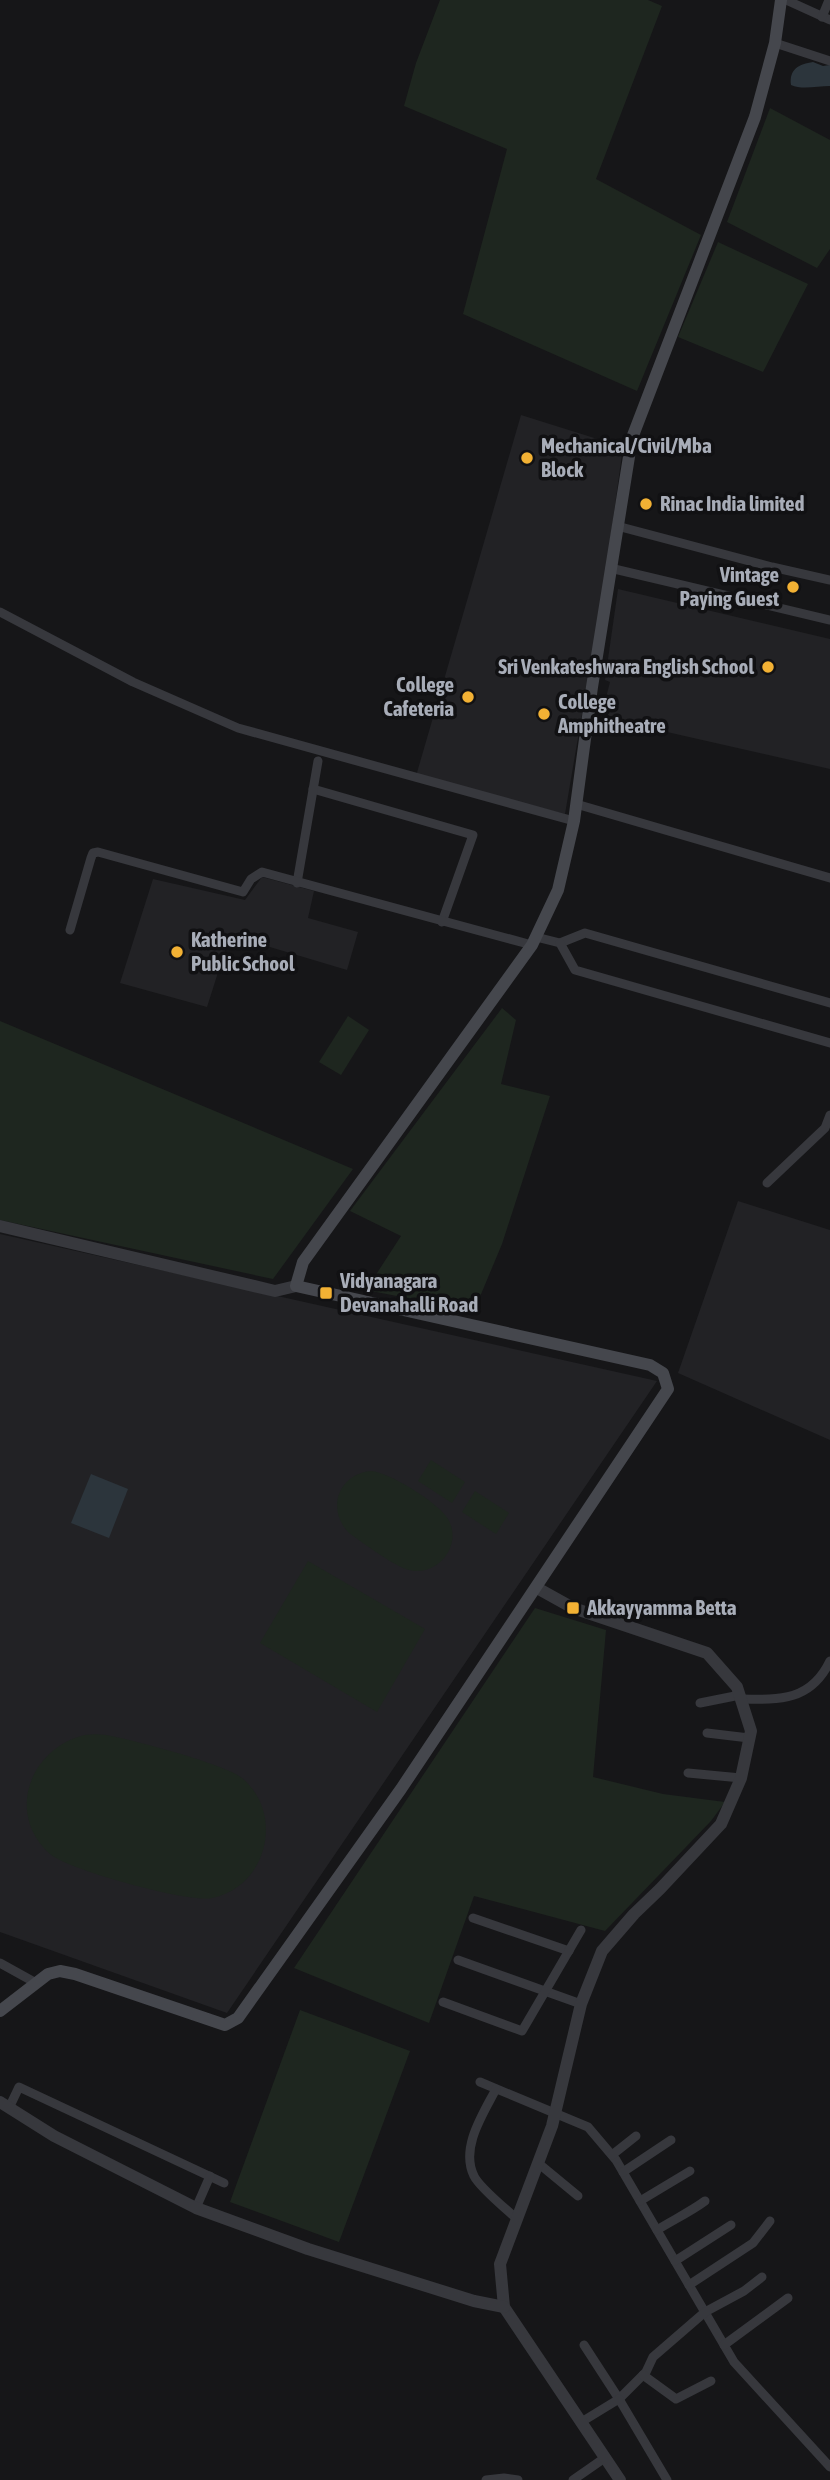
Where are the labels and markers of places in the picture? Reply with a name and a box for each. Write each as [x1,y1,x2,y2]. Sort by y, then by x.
place label: Mechanical/Civil/Mba Block [541,433,712,481]
marker: Mechanical/Civil/Mba Block [519,450,535,466]
place label: Rinac India limited [660,491,805,515]
marker: Rinac India limited [638,496,654,512]
place label: Vintage Paying Guest [680,562,779,610]
marker: Vintage Paying Guest [785,579,801,595]
place label: Sri Venkateshwara English School [498,654,754,678]
marker: Sri Venkateshwara English School [760,659,776,675]
place label: College Cafeteria [383,672,454,720]
marker: College Cafeteria [460,689,476,705]
place label: College Amphitheatre [557,689,666,737]
marker: College Amphitheatre [536,706,552,722]
place label: Katherine Public School [191,927,295,975]
marker: Katherine Public School [169,944,185,960]
place label: Vidyanagara Devanahalli Road [339,1268,478,1316]
marker: Vidyanagara Devanahalli Road [318,1285,334,1301]
place label: Akkayyamma Betta [586,1595,737,1619]
marker: Akkayyamma Betta [565,1600,581,1616]

